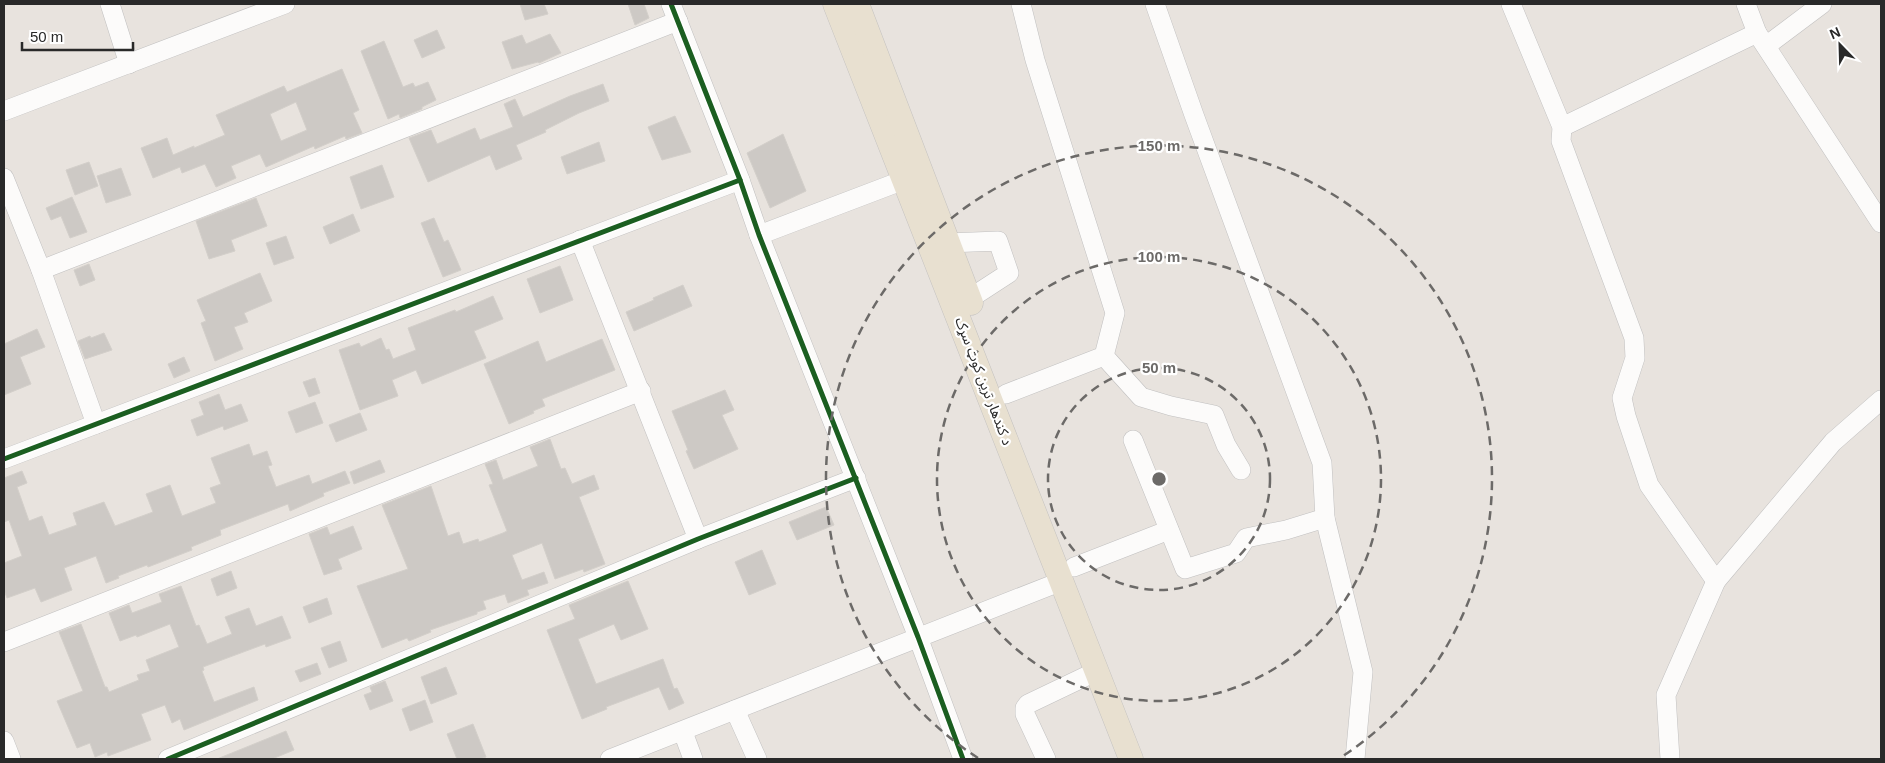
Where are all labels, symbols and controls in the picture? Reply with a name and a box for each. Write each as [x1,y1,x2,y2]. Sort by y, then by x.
scale bar [22,20,134,52]
north arrow [1815,20,1865,70]
text: N [1827,24,1843,42]
text: 50 m [30,28,63,45]
text: 150 m [1138,137,1180,154]
text: 100 m [1138,248,1180,265]
street label: د کندهار ترين کوټ سړک [951,315,1016,448]
text: 50 m [1142,359,1176,376]
centre of rings [1150,470,1168,488]

